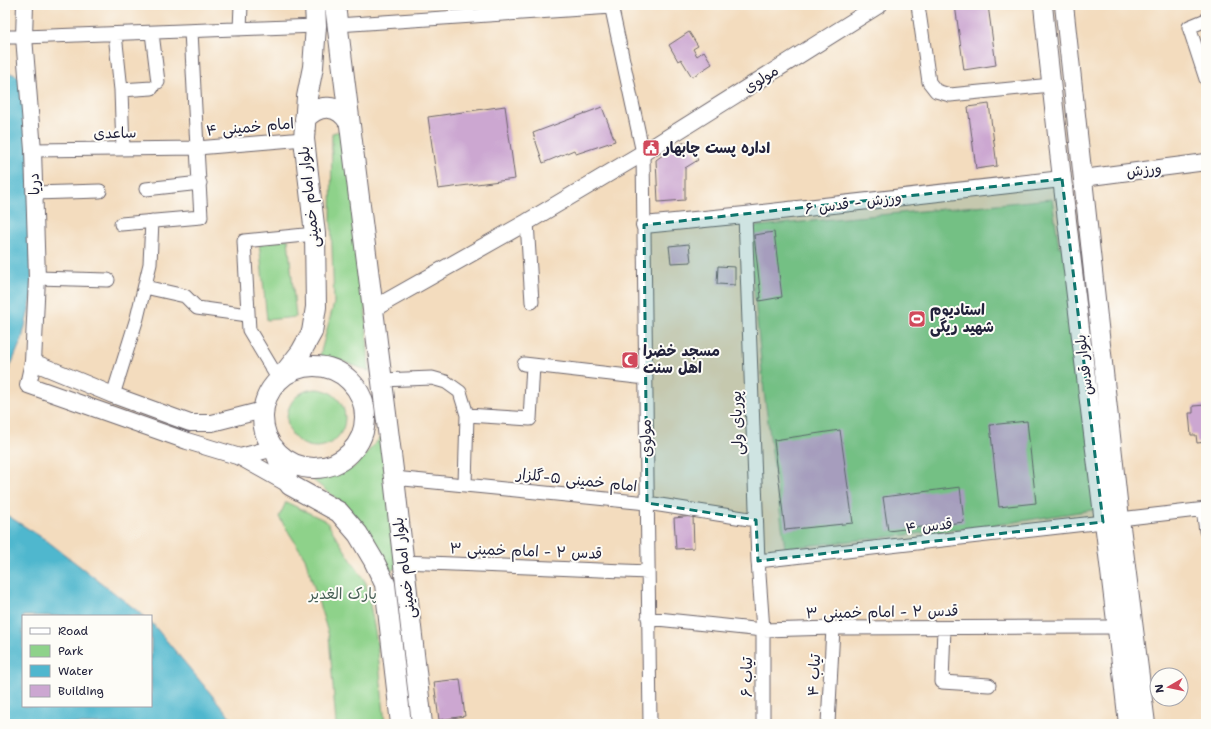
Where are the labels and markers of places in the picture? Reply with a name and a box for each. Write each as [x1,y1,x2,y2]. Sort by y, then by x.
public building icon: اداره پست چابهار [641,138,661,158]
place label: اداره پست چابهار [662,138,770,158]
place label: استادیوم شهید ریگی [930,300,994,337]
sports icon: استادیوم شهید ریگی [907,309,927,329]
place label: مسجد خضرا اهل سنت [643,341,720,378]
mosque icon: مسجد خضرا اهل سنت [620,350,640,370]

